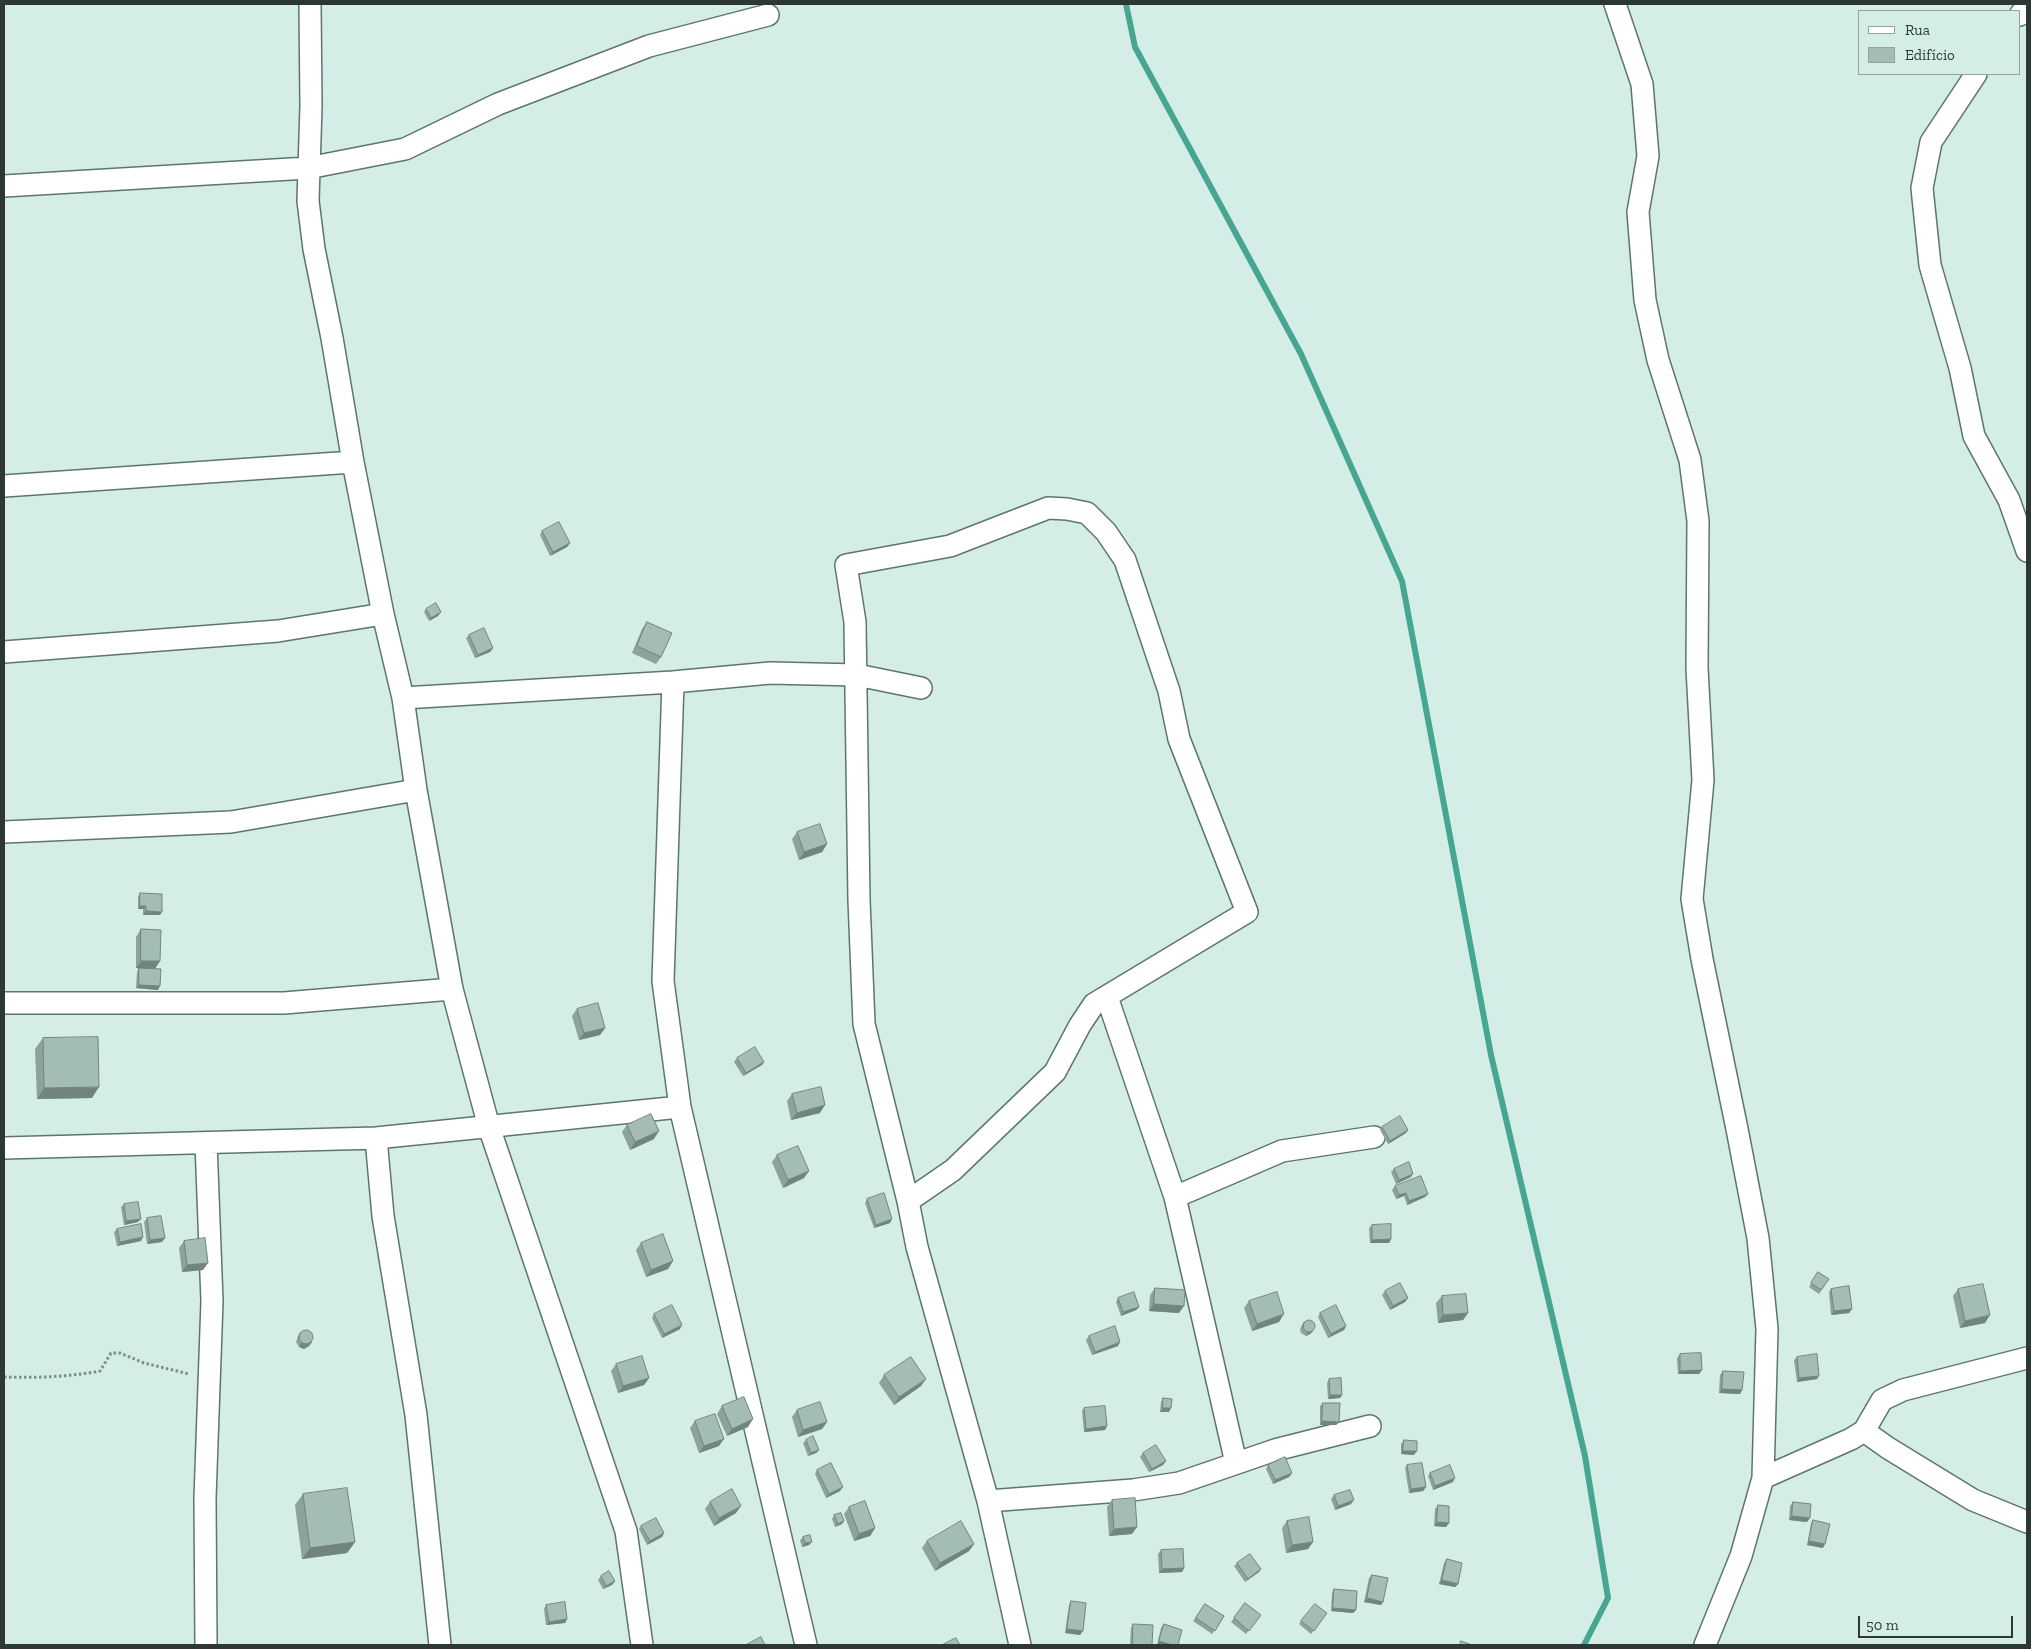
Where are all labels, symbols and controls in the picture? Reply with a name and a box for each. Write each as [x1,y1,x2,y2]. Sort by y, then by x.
legend [1858,10,2021,75]
text: Rua [1905,21,1930,39]
text: Edifício [1905,46,1955,64]
scale bar [1861,1606,2016,1638]
text: 50 m [1866,1616,1899,1634]

